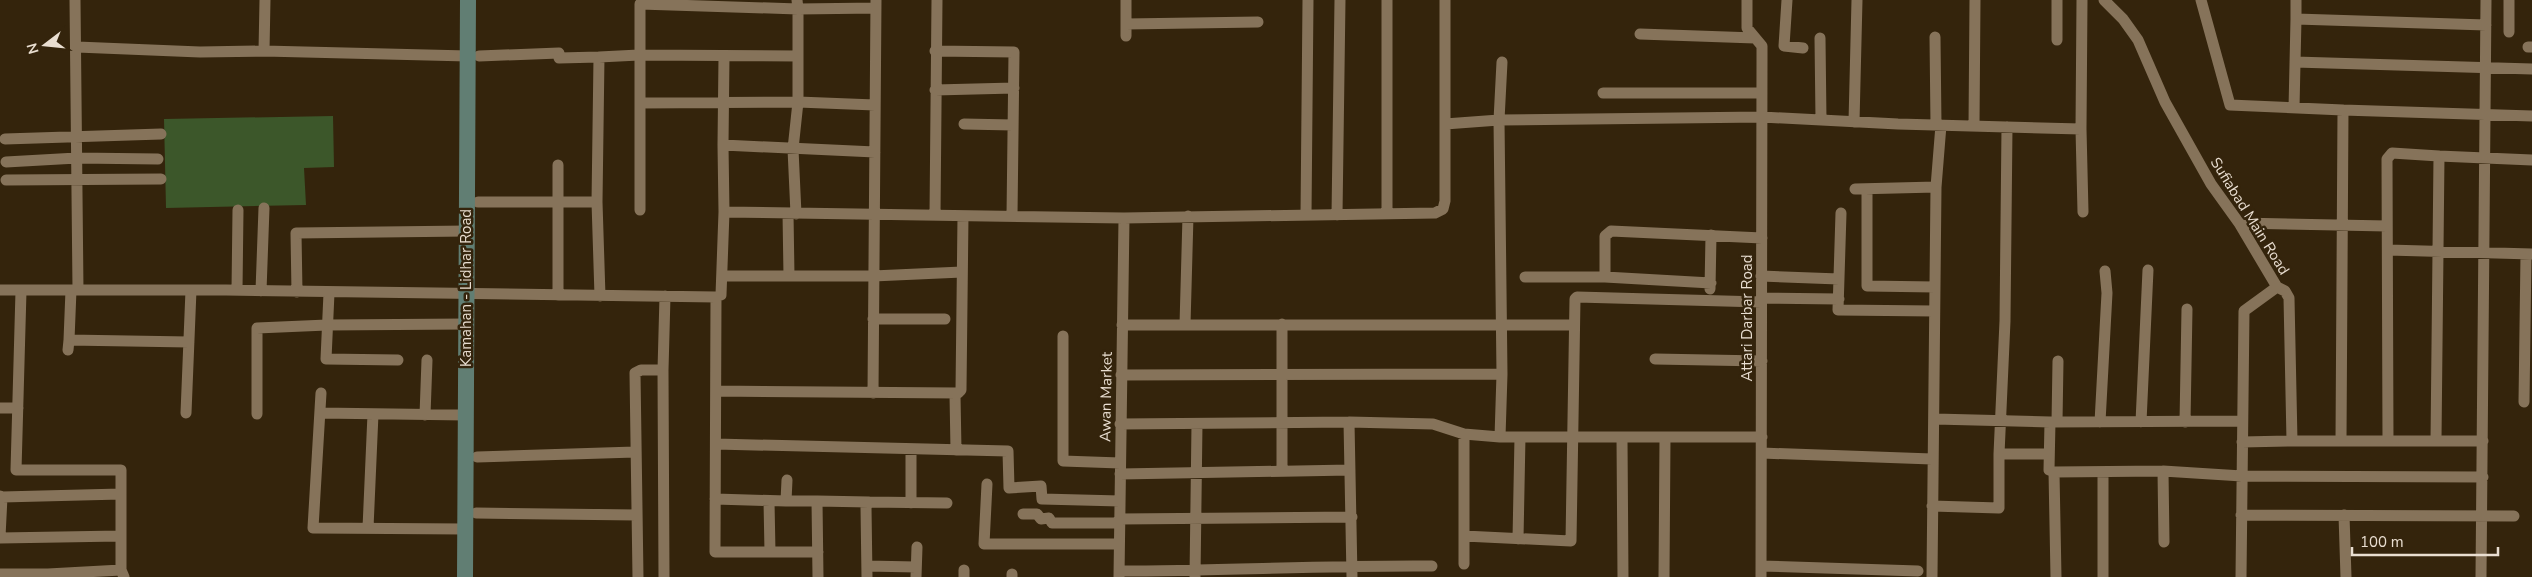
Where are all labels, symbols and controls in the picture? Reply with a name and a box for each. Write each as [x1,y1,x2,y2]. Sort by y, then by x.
north arrow [20,20,70,70]
text: N [22,41,44,56]
street label: Sufiabad Main Road [2206,154,2294,278]
street label: Kamahan - Lidhar Road [456,209,476,367]
street label: Attari Darbar Road [1737,255,1757,381]
street label: Awan Market [1095,351,1117,442]
scale bar [2352,524,2498,556]
text: 100 m [2360,532,2404,552]

